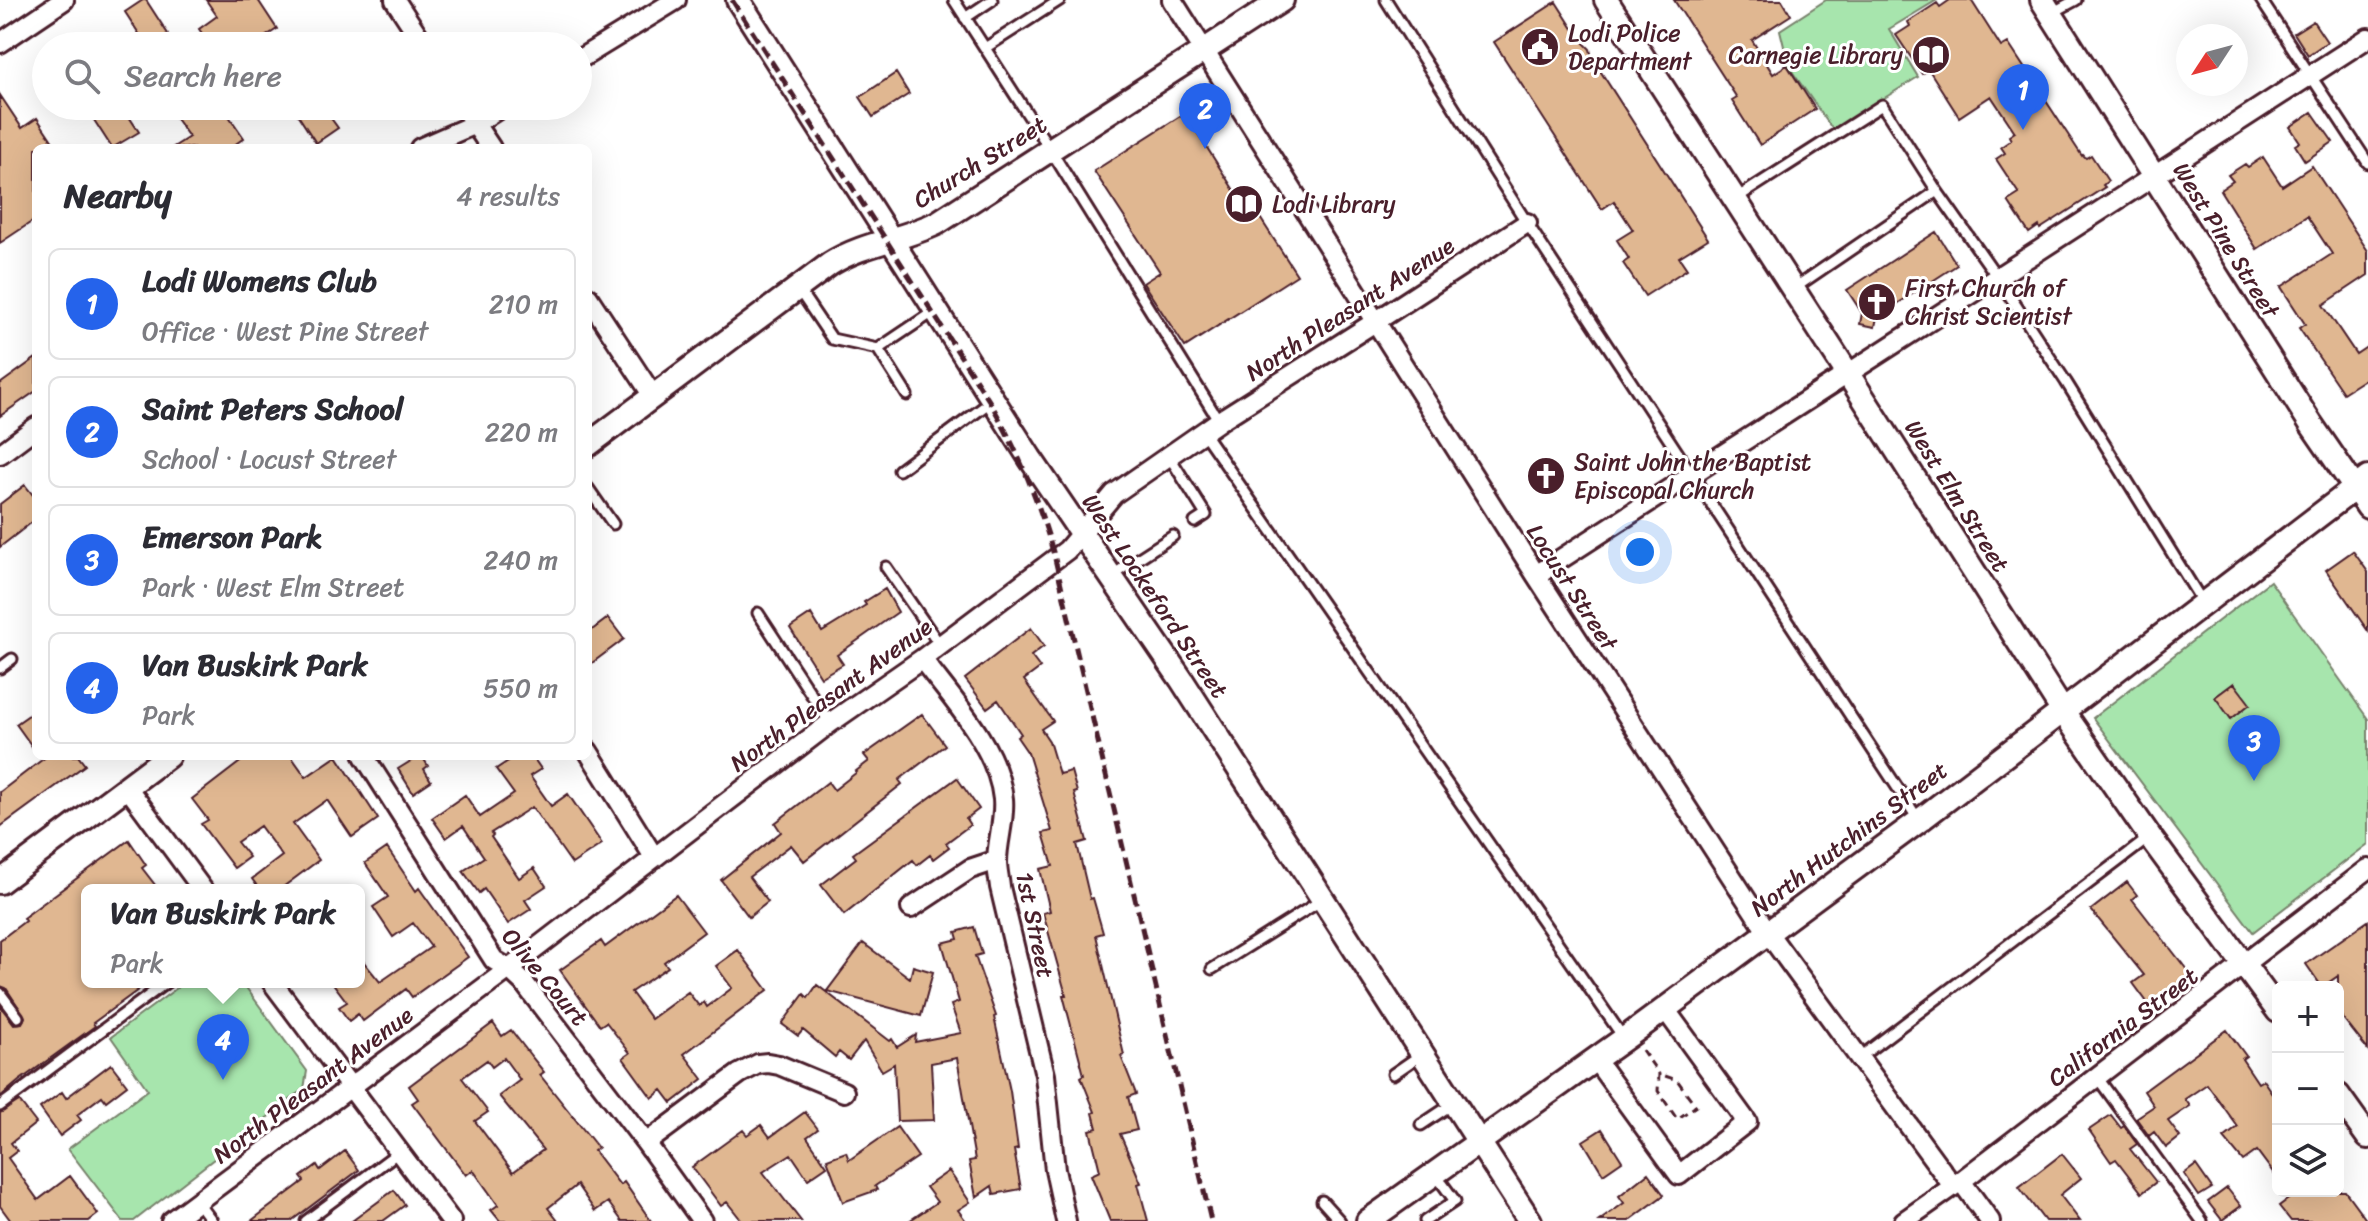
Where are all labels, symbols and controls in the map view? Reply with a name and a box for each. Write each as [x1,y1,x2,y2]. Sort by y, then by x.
place label: Lodi Police Department [1568,12,1693,82]
north arrow [2176,24,2248,96]
public building icon: Lodi Police Department [1519,26,1561,68]
search box [32,32,592,120]
place label: Carnegie Library [1728,34,1904,76]
library icon: Carnegie Library [1910,34,1952,76]
text: Search here [124,49,282,103]
icon: search [60,54,104,98]
pin: 1 [1997,64,2049,130]
pin: 2 [1179,83,1231,149]
street label: Church Street [905,104,1055,220]
street label: West Pine Street [2161,154,2292,328]
text: Nearby [64,166,172,226]
text: 4 results [456,173,560,219]
library icon: Lodi Library [1223,183,1265,225]
place label: Lodi Library [1272,183,1396,225]
street label: North Pleasant Avenue [1237,225,1464,393]
text: Lodi Womens Club [142,254,377,308]
place label: First Church of Christ Scientist [1905,267,2073,337]
text: 1 [86,281,98,327]
text: 210 m [489,281,558,327]
church icon: First Church of Christ Scientist [1856,281,1898,323]
text: Office · West Pine Street [142,308,428,354]
text: Saint Peters School [142,382,403,436]
text: 2 [84,409,100,455]
text: 220 m [485,409,558,455]
street label: West Elm Street [1893,411,2021,581]
text: School · Locust Street [142,436,396,482]
place label: Saint John the Baptist Episcopal Church [1574,441,1811,511]
church icon: Saint John the Baptist Episcopal Church [1525,455,1567,497]
street label: West Lockeford Street [1070,485,1240,707]
text: Emerson Park [142,510,322,564]
street label: Locust Street [1515,515,1630,660]
your location [1620,532,1660,572]
text: 3 [85,537,99,583]
text: 240 m [484,537,558,583]
text: Park · West Elm Street [142,564,404,610]
street label: North Pleasant Avenue [720,606,942,783]
text: Van Buskirk Park [142,638,368,692]
text: 4 [84,665,100,711]
text: 550 m [483,665,558,711]
text: Park [142,692,195,738]
pin: 3 [2228,715,2280,781]
street label: North Hutchins Street [1741,750,1957,928]
street label: 1st Street [1003,868,1067,982]
popup [81,884,365,988]
text: Van Buskirk Park [110,886,336,940]
street label: Olive Court [491,918,599,1036]
text: Park [110,940,164,986]
street label: California Street [2038,956,2208,1098]
map controls [2272,981,2344,1197]
button: + [2272,981,2344,1053]
street label: North Pleasant Avenue [203,995,423,1175]
pin: 4 [197,1014,249,1080]
button: − [2272,1053,2344,1125]
button: layers [2272,1125,2344,1197]

